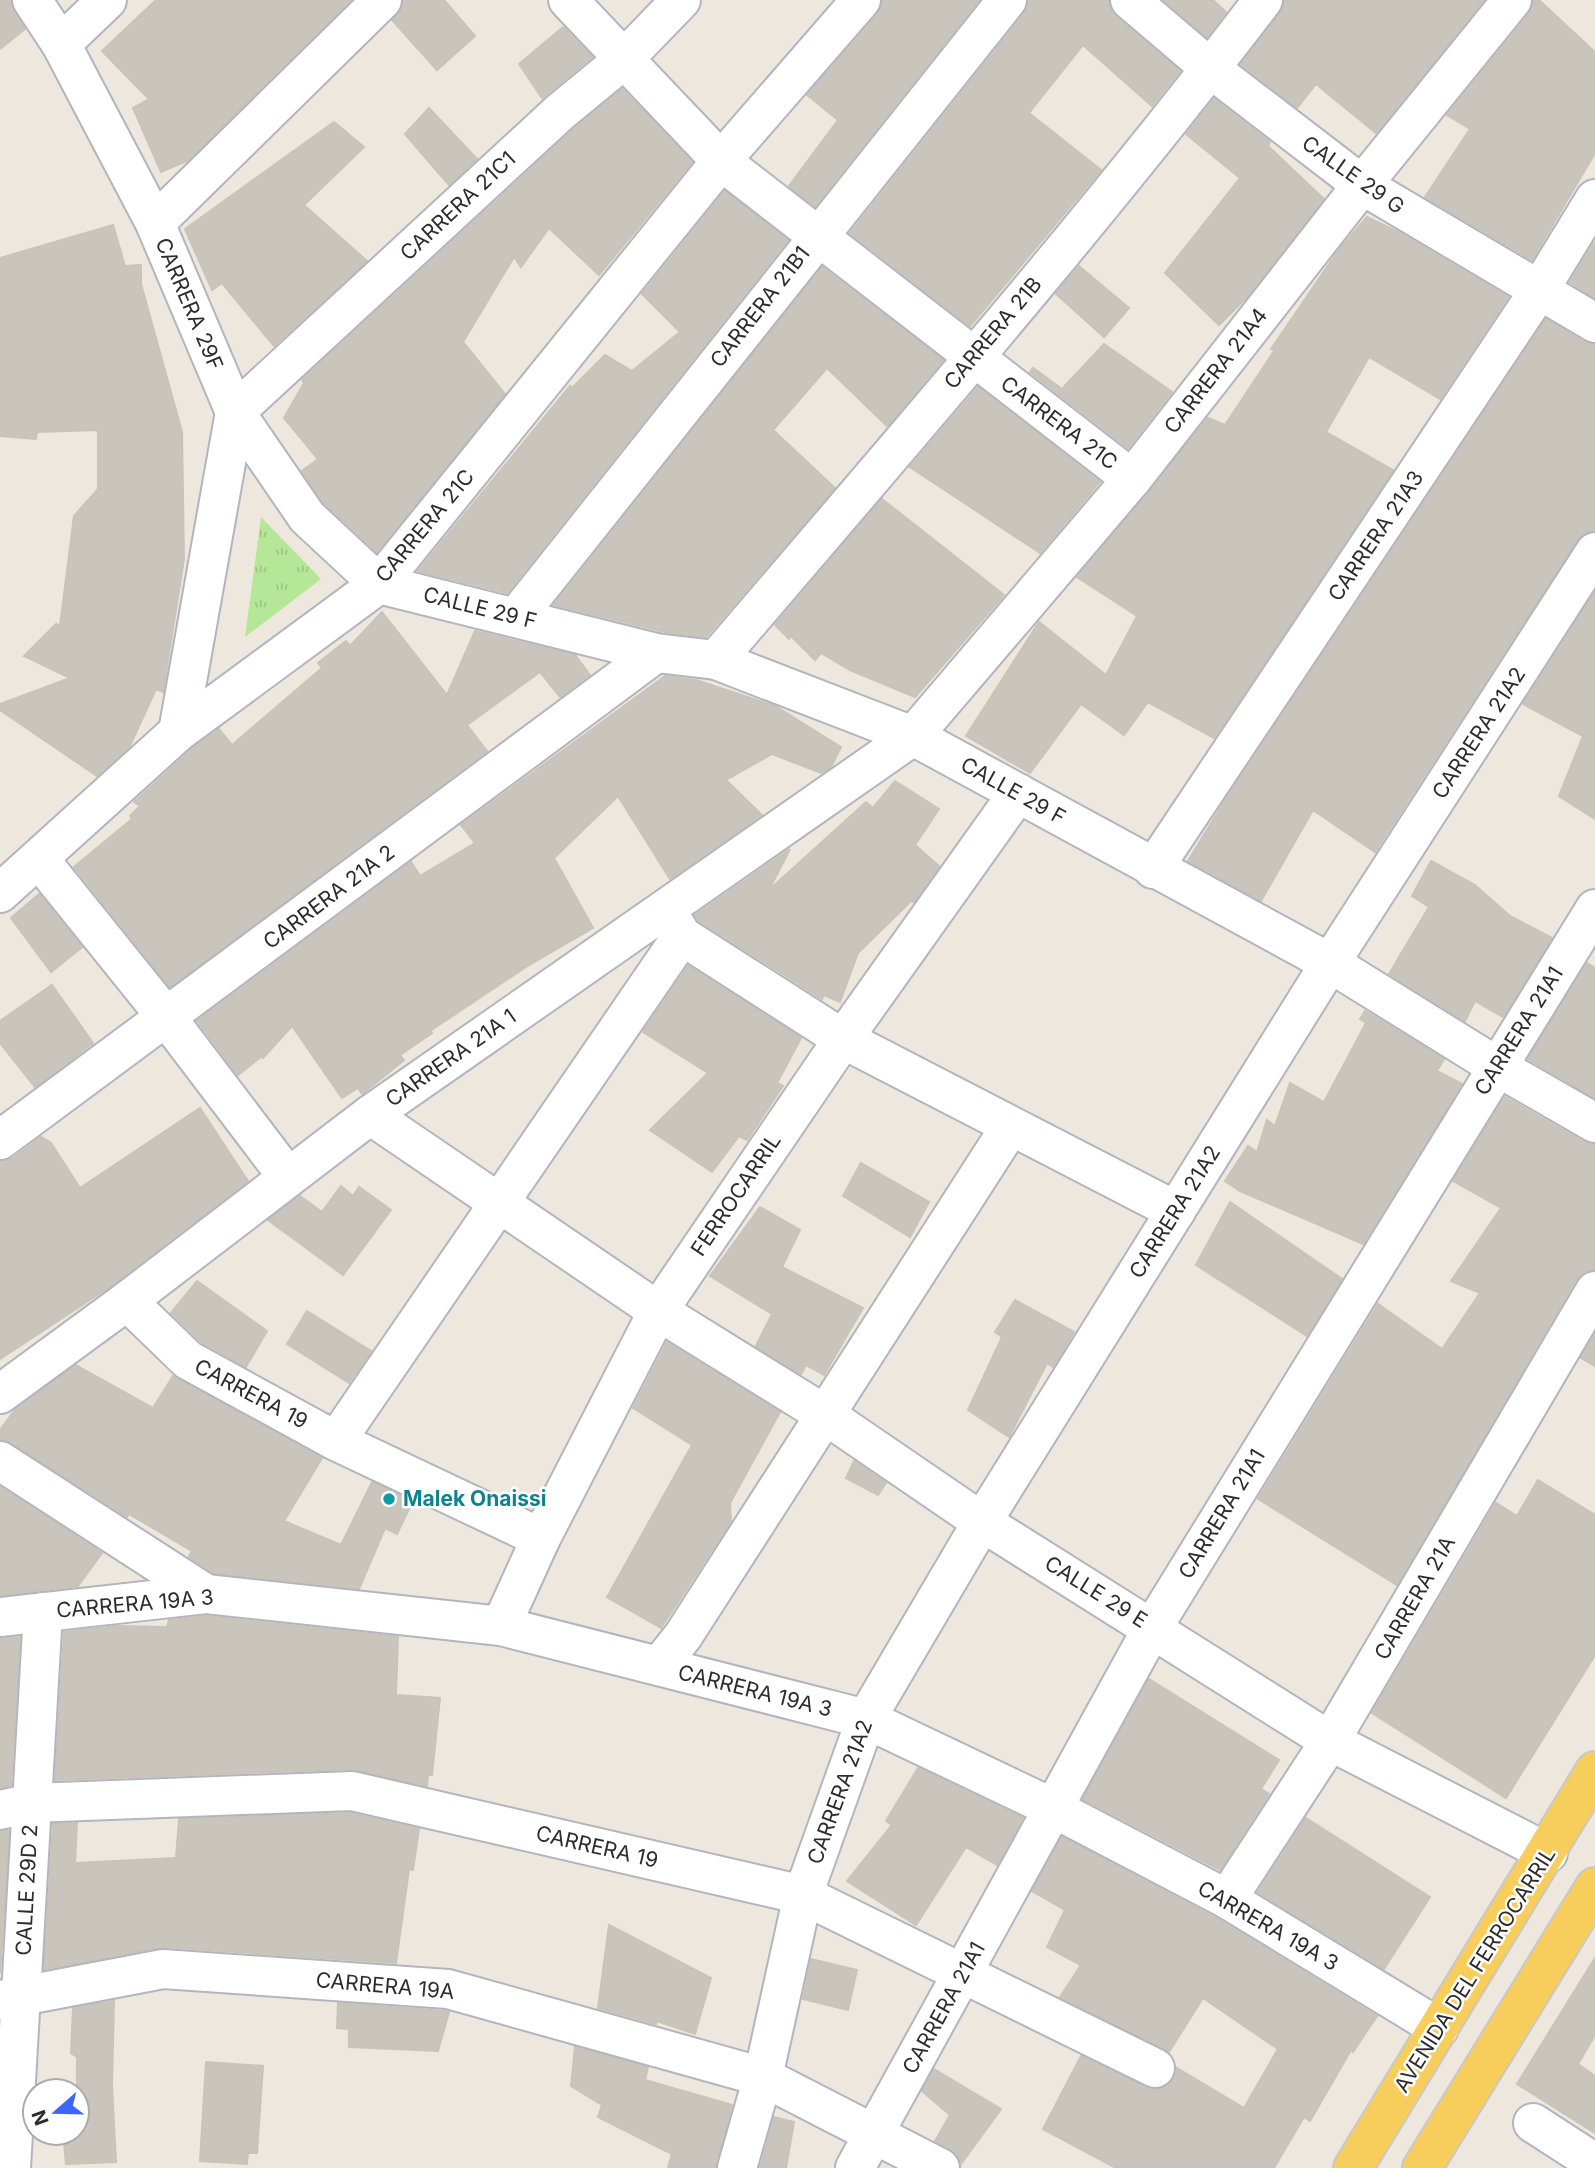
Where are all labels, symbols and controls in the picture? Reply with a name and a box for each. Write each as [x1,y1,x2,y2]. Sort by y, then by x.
street label: CALLE 29 G [1297,130,1409,219]
street label: CARRERA 21C1 [395,146,520,265]
street label: CARRERA 29F [150,234,229,374]
street label: CARRERA 21B1 [705,241,815,372]
street label: CARRERA 21B [939,272,1047,394]
street label: CARRERA 21A4 [1159,303,1272,438]
street label: CARRERA 21C [996,371,1123,475]
street label: CARRERA 21C [370,464,479,587]
street label: CARRERA 21A3 [1323,466,1428,606]
street label: CALLE 29 F [421,581,539,634]
street label: CARRERA 21A2 [1427,662,1530,803]
street label: CALLE 29 F [957,752,1070,830]
street label: CARRERA 21A 2 [258,839,399,954]
street label: CARRERA 21A1 [1469,962,1568,1100]
street label: CARRERA 21A 1 [381,1003,521,1112]
street label: FERROCARRIL [685,1129,786,1261]
street label: CARRERA 21A2 [1124,1141,1225,1283]
street label: CARRERA 19 [190,1353,312,1434]
street label: CARRERA 21A1 [1173,1444,1270,1583]
place label: Malek Onaissi [403,1486,546,1511]
marker: Malek Onaissi [381,1491,397,1507]
street label: CARRERA 21A [1369,1531,1460,1664]
street label: CALLE 29 E [1040,1550,1152,1633]
street label: CARRERA 19A 3 [55,1584,215,1623]
street label: CARRERA 19A 3 [675,1659,835,1722]
street label: CARRERA 21A2 [802,1716,877,1867]
street label: CARRERA 19 [534,1820,661,1873]
street label: CALLE 29D 2 [11,1824,42,1956]
street label: AVENIDA DEL FERROCARRIL [1389,1843,1560,2097]
street label: CARRERA 19A 3 [1194,1875,1343,1976]
street label: CARRERA 21A1 [897,1938,990,2078]
street label: CARRERA 19A [315,1967,455,2004]
north arrow [21,2077,91,2147]
text: N [27,2107,54,2128]

